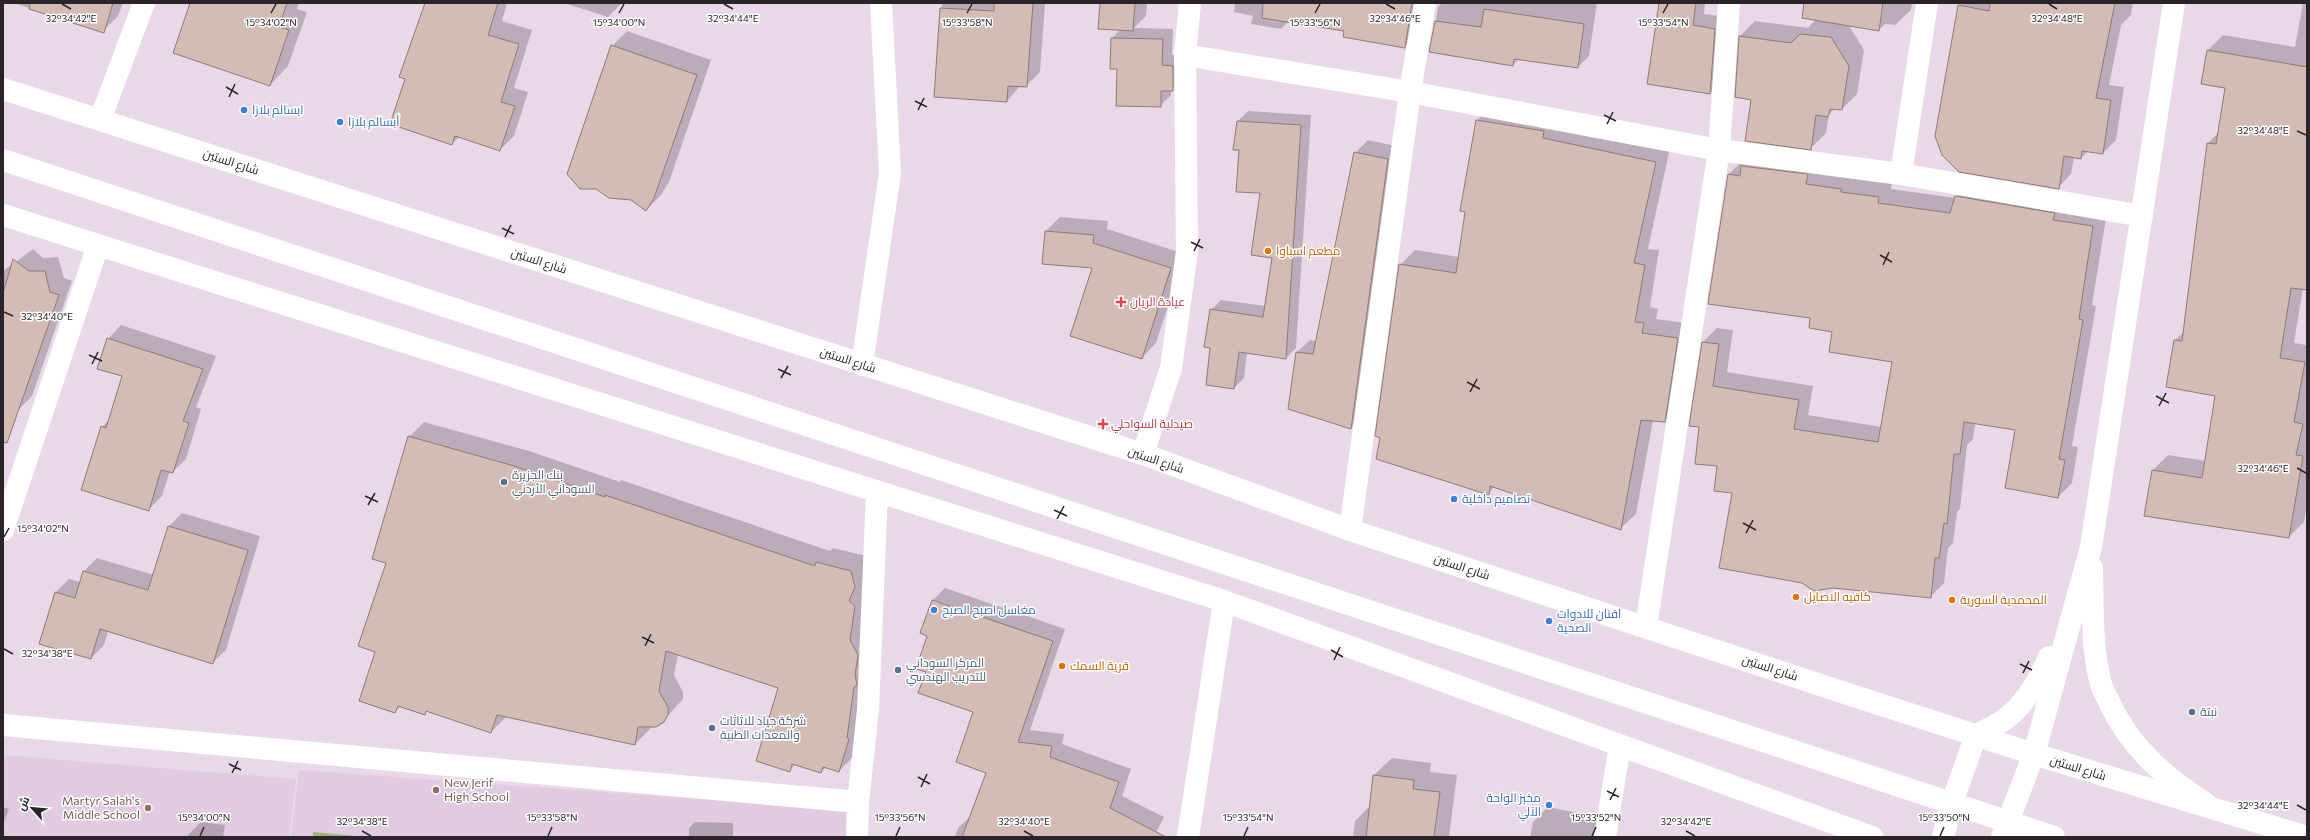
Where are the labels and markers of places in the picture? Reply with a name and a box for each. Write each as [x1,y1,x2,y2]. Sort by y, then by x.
place label: ابسالم بلازا [252,102,303,118]
marker: ابسالم بلازا [239,105,249,115]
place label: أبسالم بلازا [348,114,399,130]
marker: أبسالم بلازا [335,117,345,127]
place label: مطعم اسباوا [1276,243,1341,259]
marker: مطعم اسباوا [1263,246,1273,256]
place label: عيادة الريان [1130,294,1185,309]
marker: عيادة الريان [1115,296,1127,308]
place label: صيدلية السواحلي [1111,416,1193,434]
marker: صيدلية السواحلي [1098,419,1108,429]
place label: بنك الجزيرة السوداني الأردني [512,467,595,499]
marker: بنك الجزيرة السوداني الأردني [499,477,509,487]
place label: تصاميم داخلية [1462,491,1531,507]
marker: تصاميم داخلية [1449,494,1459,504]
place label: كافيه الاصايل [1804,589,1871,604]
marker: كافيه الاصايل [1791,592,1801,602]
place label: المحمدية السورية [1960,592,2047,607]
marker: المحمدية السورية [1947,595,1957,605]
place label: مغاسل اصبح الصبح [942,602,1036,618]
marker: مغاسل اصبح الصبح [929,605,939,615]
place label: افنان للادوات الصحية [1557,606,1621,635]
marker: افنان للادوات الصحية [1544,616,1554,626]
place label: المركز السوداني للتدريب الهندسي [906,655,986,687]
place label: قرية السمك [1070,658,1129,673]
marker: قرية السمك [1057,661,1067,671]
marker: المركز السوداني للتدريب الهندسي [893,665,903,675]
place label: نبتة [2200,704,2217,719]
marker: نبتة [2187,707,2197,717]
place label: شركة جياد للاثاثات والمعدات الطبية [720,713,806,742]
marker: شركة جياد للاثاثات والمعدات الطبية [707,723,717,733]
place label: New Jerif High School [444,775,509,803]
marker: New Jerif High School [431,785,441,795]
place label: مخبز الواحة الآلي [1486,790,1541,822]
place label: Martyr Salah's Middle School [62,793,140,821]
marker: مخبز الواحة الآلي [1544,800,1554,810]
marker: Martyr Salah's Middle School [143,803,153,813]

